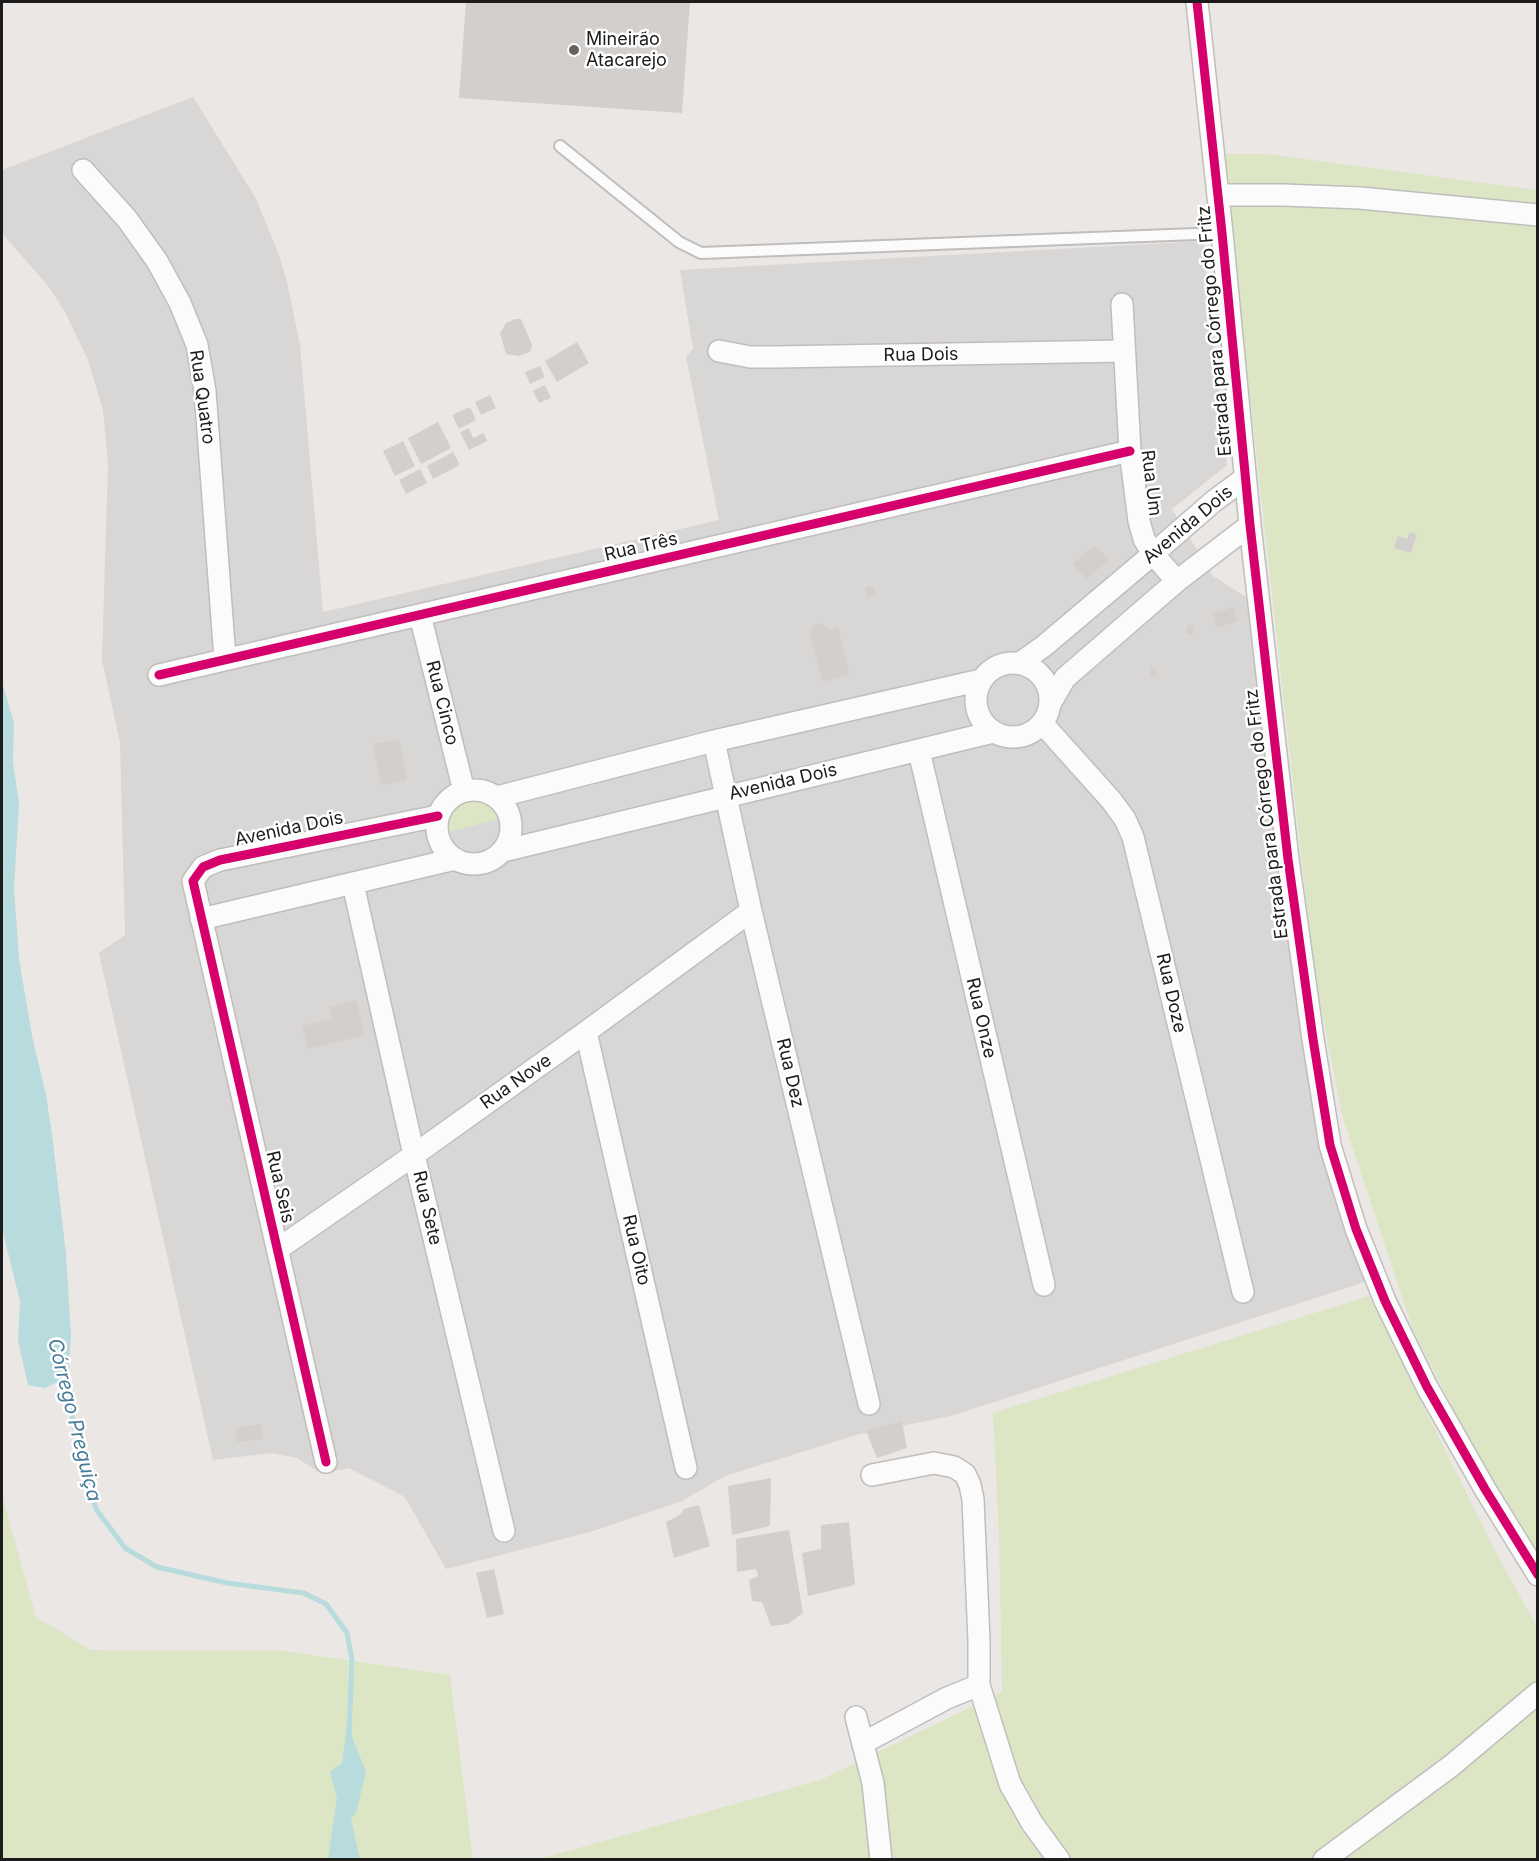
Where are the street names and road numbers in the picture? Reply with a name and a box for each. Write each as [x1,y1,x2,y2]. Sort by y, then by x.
street label: Estrada para Córrego do Fritz [1193,205,1237,457]
street label: Rua Dois [883,344,959,366]
street label: Rua Quatro [185,348,219,446]
street label: Rua Um [1136,449,1166,517]
street label: Avenida Dois [1139,481,1237,569]
street label: Rua Três [602,528,680,566]
street label: Rua Cinco [421,658,463,748]
street label: Estrada para Córrego do Fritz [1241,688,1293,940]
street label: Avenida Dois [727,759,839,805]
street label: Avenida Dois [233,807,345,851]
street label: Rua Doze [1151,951,1191,1035]
street label: Rua Onze [961,976,1001,1060]
street label: Rua Dez [772,1036,808,1110]
street label: Rua Nove [476,1050,556,1114]
street label: Rua Seis [261,1149,299,1225]
street label: Rua Sete [408,1169,446,1247]
street label: Rua Oito [617,1212,655,1288]

